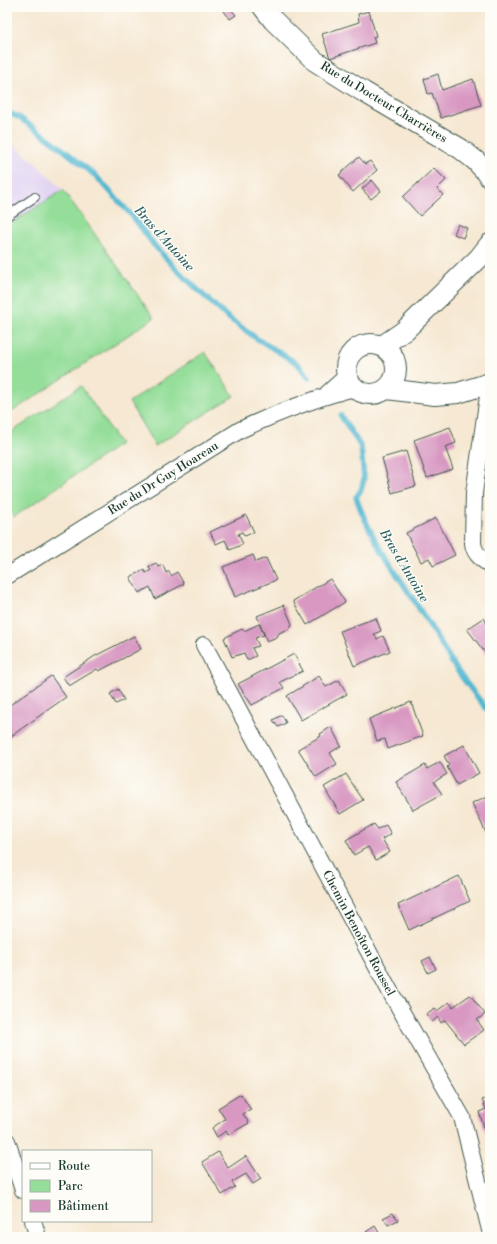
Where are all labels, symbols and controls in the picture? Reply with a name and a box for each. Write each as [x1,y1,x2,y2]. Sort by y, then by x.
street label: Rue du Docteur Charrières [318,59,450,146]
water label: Bras d'Antoine [130,202,198,275]
street label: Rue du Dr Guy Hoareau [105,438,221,519]
water label: Bras d'Antoine [376,525,432,605]
street label: Chemin Benoîton Roussel [319,868,398,999]
legend [22,1150,152,1222]
text: Route [58,1159,90,1174]
text: Parc [58,1179,83,1194]
text: Bâtiment [57,1199,109,1214]

